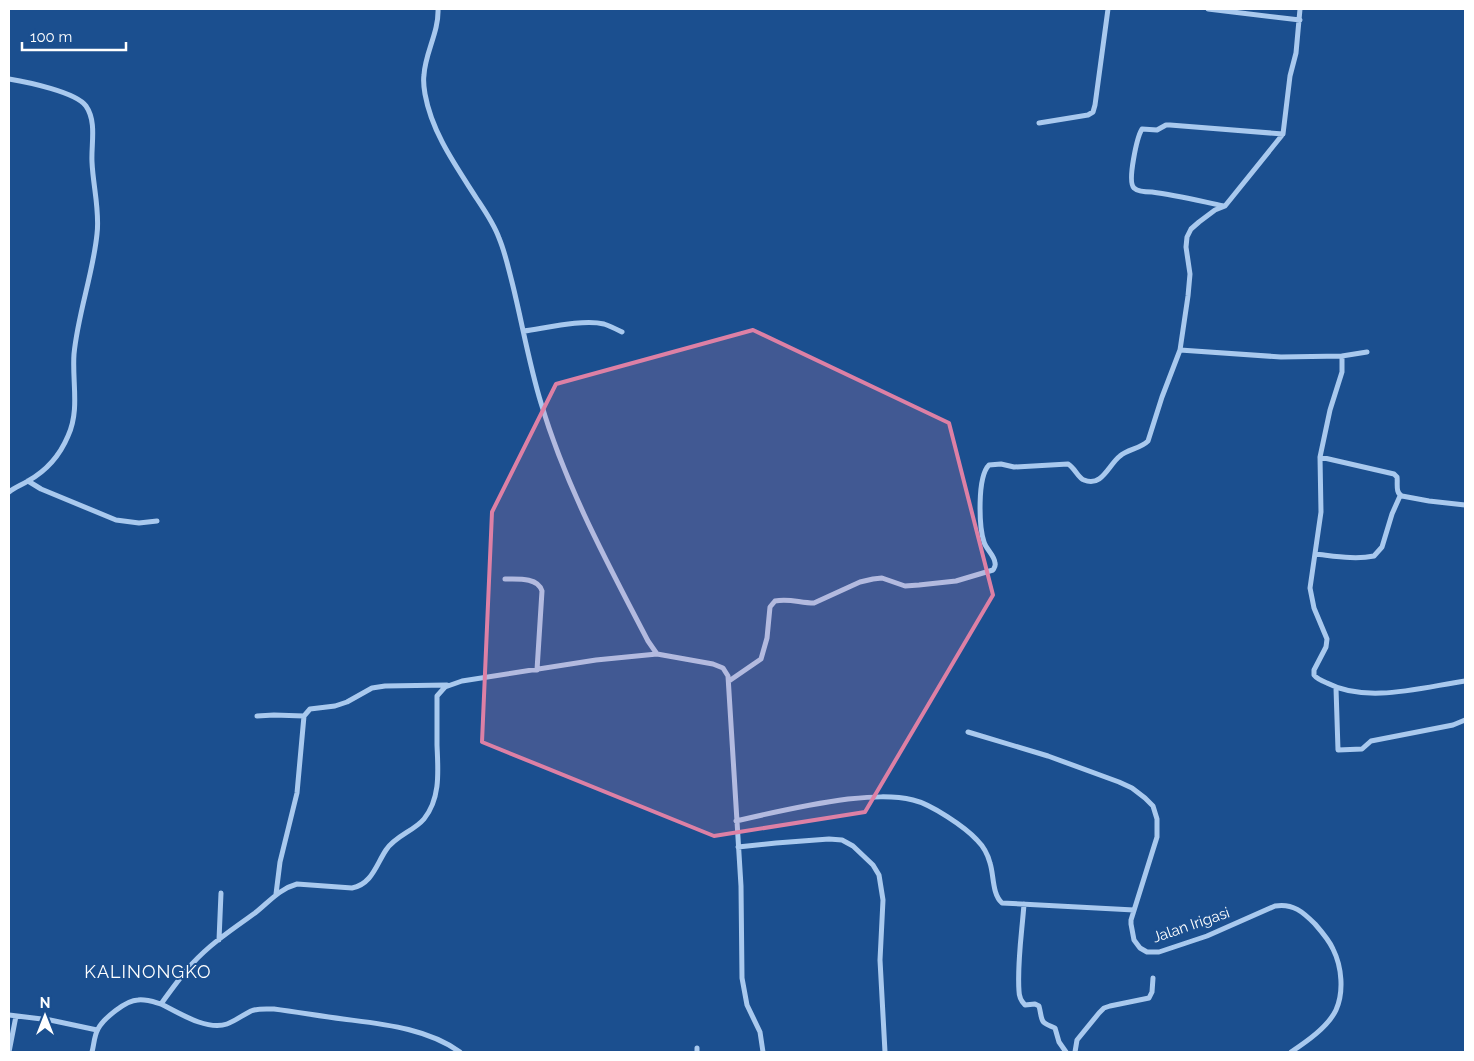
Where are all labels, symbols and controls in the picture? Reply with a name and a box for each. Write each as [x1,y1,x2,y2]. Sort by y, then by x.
scale bar [22,20,126,52]
text: 100 m [30,28,72,46]
street label: Jalan Irigasi [1150,903,1232,947]
district label: KALINONGKO [84,961,212,982]
north arrow [20,991,70,1041]
text: N [40,995,50,1011]

